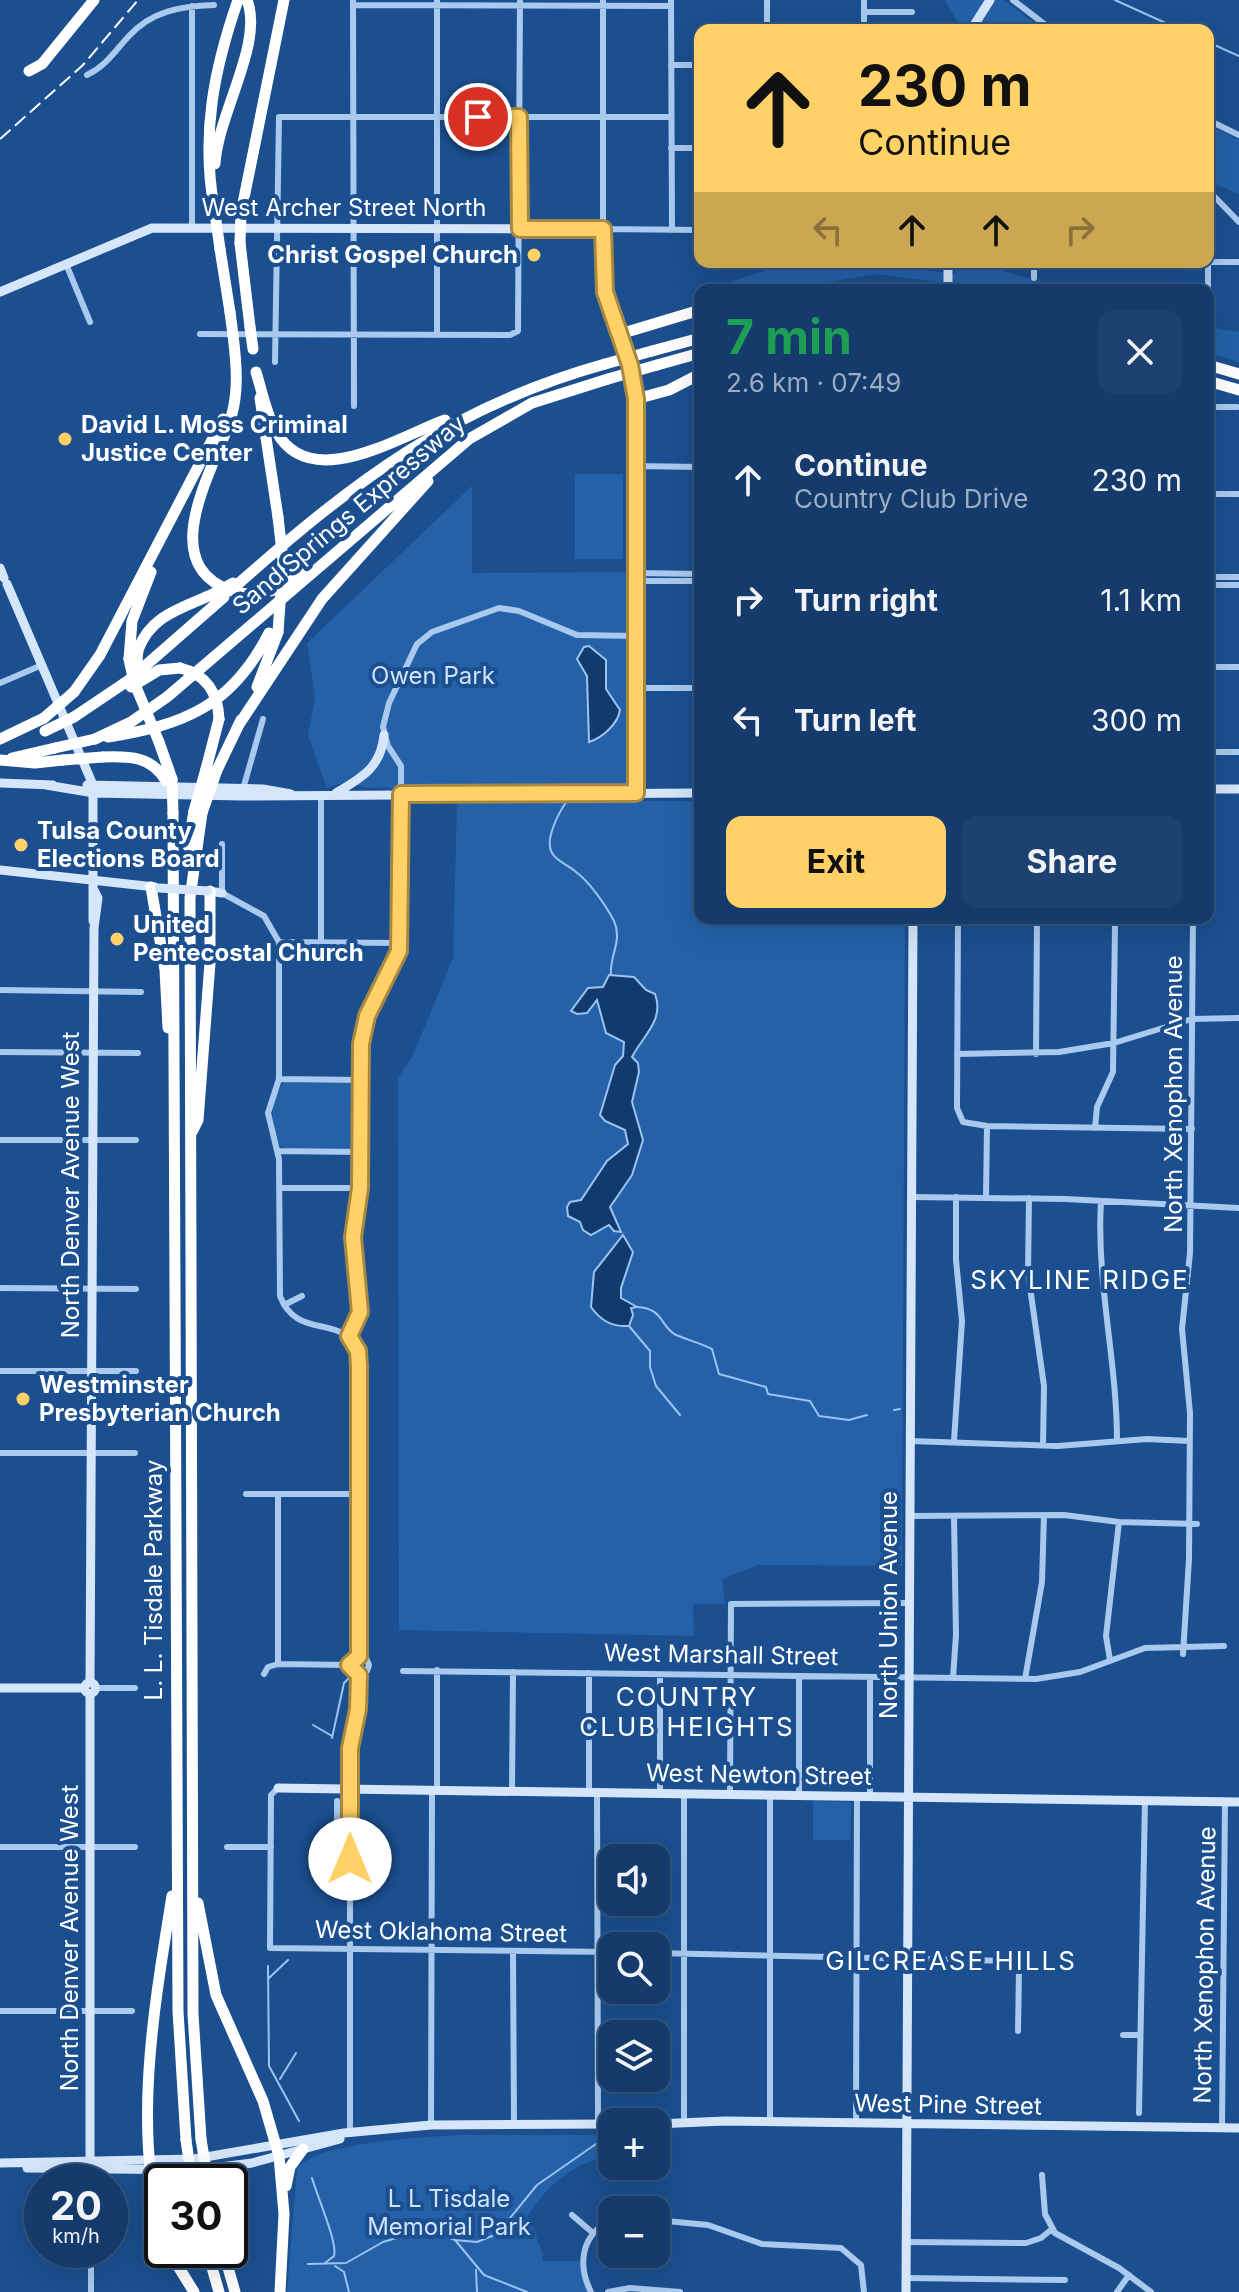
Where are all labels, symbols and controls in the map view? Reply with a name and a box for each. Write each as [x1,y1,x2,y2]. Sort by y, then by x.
text: 230 m [858,52,1032,120]
icon: ahead [726,56,830,160]
pin [444,83,512,151]
icon: arrive [456,95,500,139]
text: Continue [858,120,1011,164]
street label: West Archer Street North [202,193,486,222]
icon: left [806,208,850,252]
icon: ahead [890,208,934,252]
icon: ahead [974,208,1018,252]
icon: right [1058,208,1102,252]
place label: Christ Gospel Church [267,240,518,269]
marker: Christ Gospel Church [525,246,543,264]
text: 7 min [726,307,852,366]
button: close [1098,310,1182,394]
text: 2.6 km · 07:49 [726,367,901,398]
street label: Sand Springs Expressway [227,409,471,620]
place label: David L. Moss Criminal Justice Center [81,410,348,467]
marker: David L. Moss Criminal Justice Center [56,430,74,448]
text: Continue [794,447,928,483]
icon: ahead [726,458,770,502]
text: 230 m [1092,462,1182,498]
text: Country Club Drive [794,483,1028,514]
icon: right [726,578,770,622]
text: Turn right [794,582,938,618]
text: 1.1 km [1100,582,1182,618]
park label: Owen Park [371,661,495,690]
icon: left [726,698,770,742]
text: Turn left [794,702,916,738]
text: 300 m [1091,702,1182,738]
place label: Tulsa County Elections Board [37,816,220,873]
button: Exit [726,816,946,908]
button: Share [962,816,1182,908]
marker: Tulsa County Elections Board [12,836,30,854]
place label: United Pentecostal Church [133,910,364,967]
marker: United Pentecostal Church [108,930,126,948]
street label: North Xenophon Avenue [1159,955,1188,1233]
street label: North Denver Avenue West [56,1032,85,1338]
district label: SKYLINE RIDGE [970,1264,1190,1295]
place label: Westminster Presbyterian Church [39,1370,281,1427]
marker: Westminster Presbyterian Church [14,1390,32,1408]
street label: L. L. Tisdale Parkway [139,1460,168,1700]
street label: North Union Avenue [874,1491,903,1719]
street label: West Marshall Street [604,1638,839,1671]
district label: COUNTRY CLUB HEIGHTS [579,1681,795,1742]
street label: West Newton Street [646,1758,872,1791]
street label: North Denver Avenue West [55,1785,84,2091]
position arrow [308,1817,392,1901]
street label: North Xenophon Avenue [1188,1826,1221,2104]
map controls [598,1844,670,2268]
button: sound [598,1844,670,1916]
street label: West Oklahoma Street [315,1915,567,1948]
button: search [598,1932,670,2004]
district label: GILCREASE HILLS [825,1945,1077,1976]
button: layers [598,2020,670,2092]
street label: West Pine Street [854,2088,1042,2121]
button: + [598,2108,670,2180]
speed limit sign: 30 [144,2164,248,2268]
text: 20 [50,2181,102,2230]
park label: L L Tisdale Memorial Park [367,2184,531,2241]
button: − [598,2196,670,2268]
text: km/h [52,2224,100,2248]

